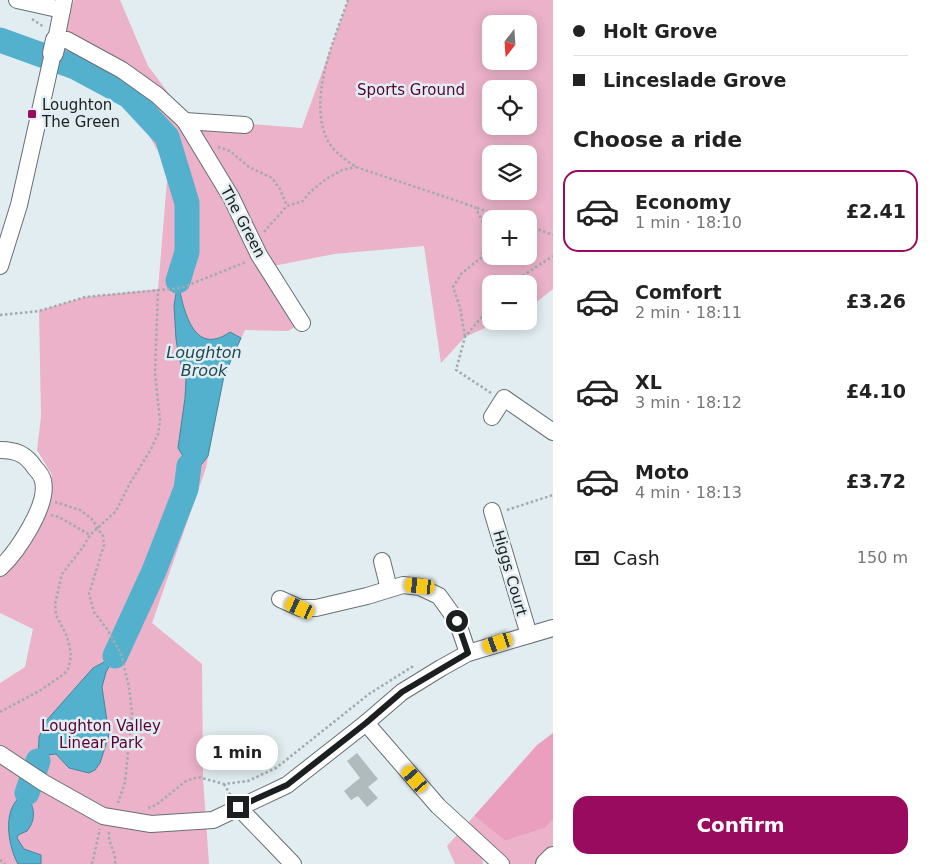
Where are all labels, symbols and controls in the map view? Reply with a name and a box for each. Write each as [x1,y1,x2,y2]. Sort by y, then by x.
north arrow [482,15,538,70]
map controls [482,15,537,330]
text: Holt Grove [603,20,717,42]
text: Linceslade Grove [603,69,786,91]
button: locate [482,80,537,135]
park label: Sports Ground [357,81,465,99]
place label: Loughton The Green [41,96,120,131]
marker: Loughton The Green [26,108,38,120]
text: Choose a ride [573,127,742,152]
button: layers [482,145,537,200]
street label: The Green [216,182,269,261]
icon: car [575,189,620,234]
text: Economy [635,191,731,213]
text: £2.41 [846,200,906,222]
button: + [482,210,537,265]
text: 1 min · 18:10 [635,213,742,232]
button: − [482,275,537,330]
icon: car [575,279,620,324]
text: Comfort [635,281,722,303]
text: £3.26 [846,290,906,312]
text: 2 min · 18:11 [635,303,742,322]
water label: Loughton Brook [166,343,242,380]
icon: car [575,369,620,414]
text: XL [635,371,662,393]
text: £4.10 [846,380,906,402]
text: 3 min · 18:12 [635,393,742,412]
icon: car [575,459,620,504]
text: Moto [635,461,689,483]
text: £3.72 [846,470,906,492]
text: 4 min · 18:13 [635,483,742,502]
street label: Higgs Court [489,528,531,618]
icon: cash [573,544,601,572]
text: Cash [613,547,660,569]
text: 150 m [857,548,908,567]
car [404,577,435,595]
car [283,595,316,621]
route start [446,610,468,632]
car [481,631,514,655]
park label: Loughton Valley Linear Park [41,717,161,752]
callout: 1 min [197,734,279,770]
text: 1 min [212,743,262,762]
car [399,763,430,795]
route end [227,796,249,818]
button: Confirm [573,796,908,854]

